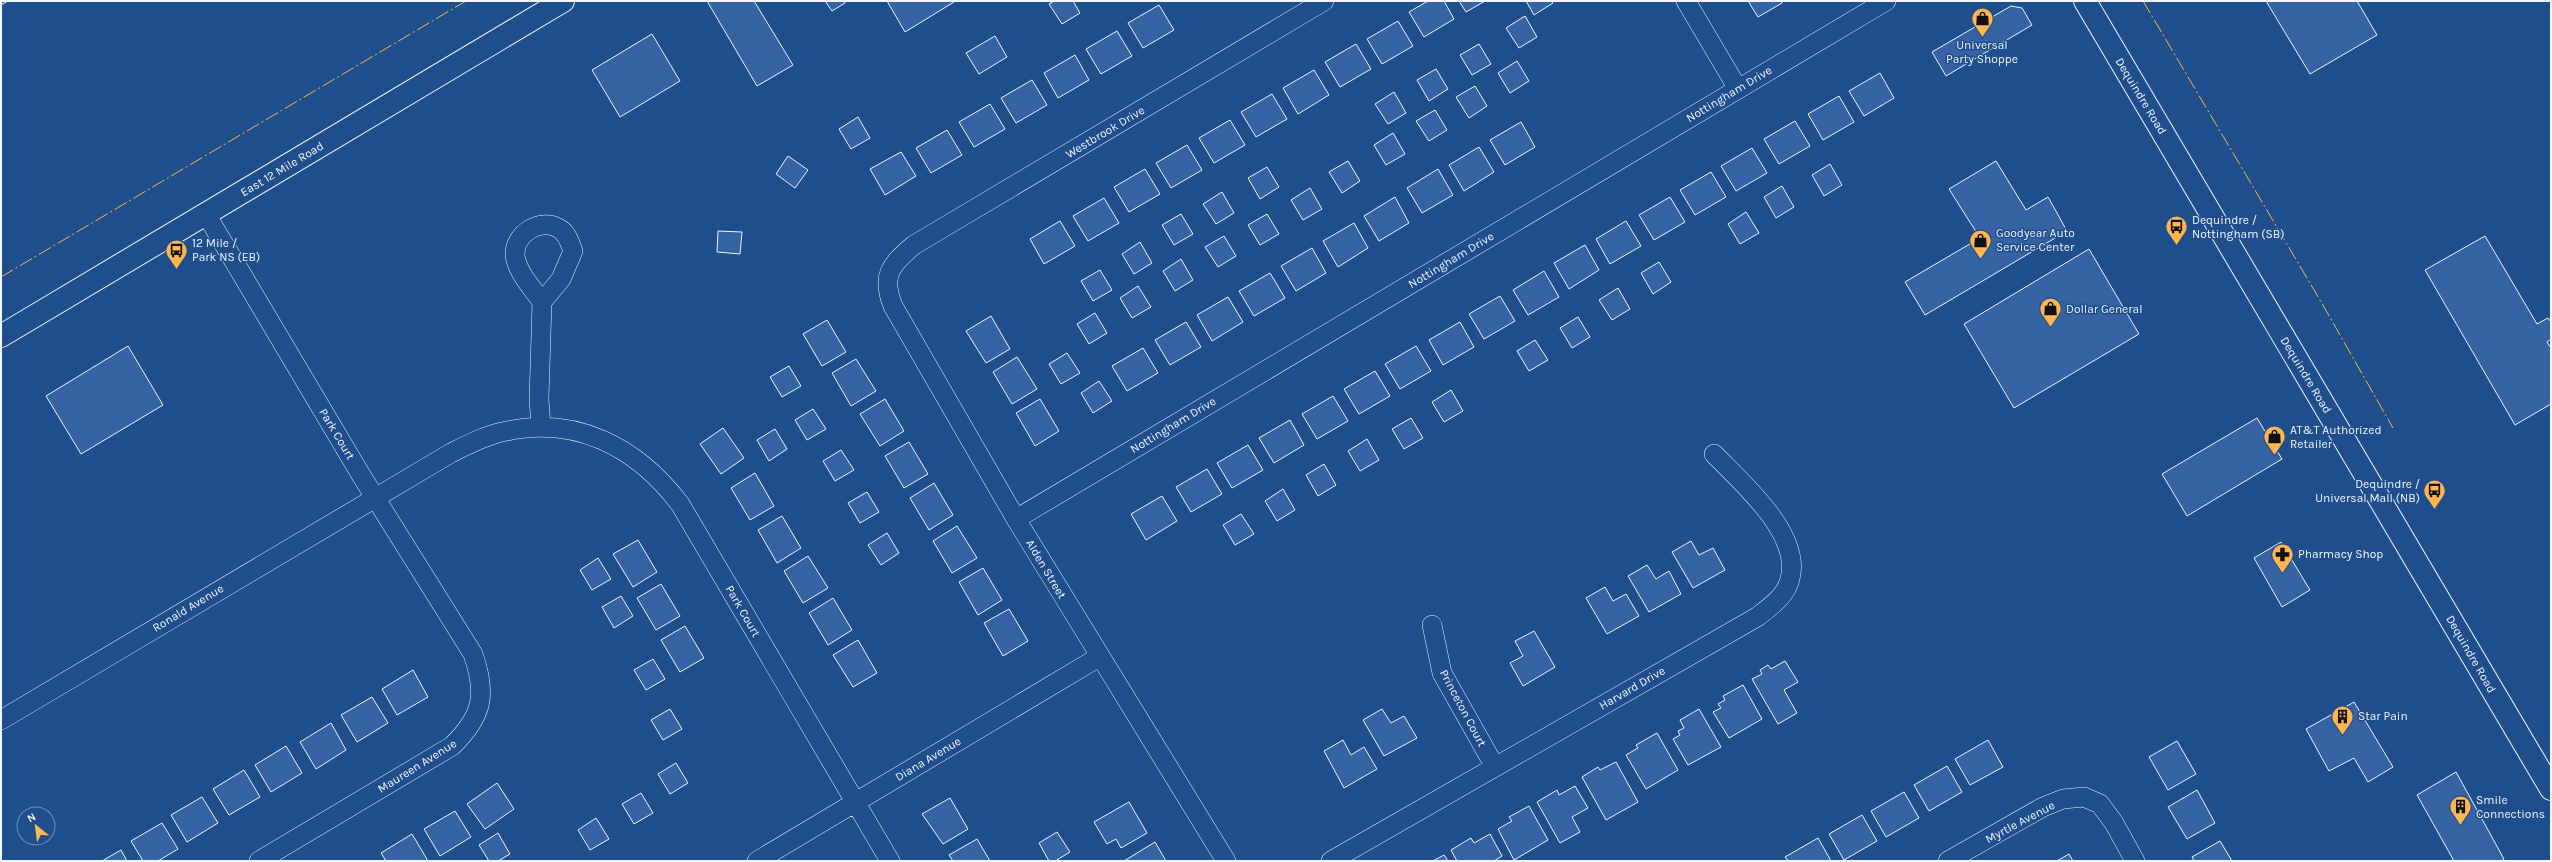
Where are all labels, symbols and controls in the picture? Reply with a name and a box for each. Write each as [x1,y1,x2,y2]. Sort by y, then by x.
shop icon: Universal Party Shoppe [1969,5,1995,38]
place label: Universal Party Shoppe [1946,38,2018,66]
street label: Dequindre Road [2113,55,2169,137]
street label: Nottingham Drive [1684,63,1774,125]
street label: Westbrook Drive [1063,103,1147,161]
street label: East 12 Mile Road [238,139,326,199]
place label: Dequindre / Nottingham (SB) [2192,213,2285,241]
bus stop icon: Dequindre / Nottingham (SB) [2164,214,2190,247]
place label: Goodyear Auto Service Center [1996,226,2075,254]
shop icon: Goodyear Auto Service Center [1968,227,1994,260]
street label: Nottingham Drive [1406,229,1496,291]
place label: 12 Mile / Park NS (EB) [192,236,260,264]
bus stop icon: 12 Mile / Park NS (EB) [163,237,189,270]
shop icon: Dollar General [2038,296,2064,329]
place label: Dollar General [2066,302,2143,316]
street label: Dequindre Road [2278,334,2334,416]
street label: Nottingham Drive [1128,394,1218,456]
street label: Park Court [316,406,358,463]
place label: AT&T Authorized Retailer [2290,423,2382,451]
shop icon: AT&T Authorized Retailer [2261,424,2287,457]
place label: Dequindre / Universal Mall (NB) [2315,477,2420,505]
bus stop icon: Dequindre / Universal Mall (NB) [2422,478,2448,511]
street label: Alden Street [1023,537,1069,602]
pharmacy icon: Pharmacy Shop [2269,541,2295,574]
place label: Pharmacy Shop [2298,547,2383,561]
street label: Ronald Avenue [150,581,226,635]
street label: Park Court [723,583,764,640]
street label: Dequindre Road [2443,613,2499,695]
street label: Harvard Drive [1596,663,1668,713]
street label: Princeton Court [1437,667,1489,749]
building icon: Star Pain [2329,703,2355,736]
place label: Star Pain [2358,709,2408,723]
street label: Diana Avenue [893,734,963,784]
street label: Maureen Avenue [375,736,459,796]
place label: Smile Connections [2476,793,2545,821]
building icon: Smile Connections [2447,794,2473,827]
street label: Myrtle Avenue [1983,798,2057,846]
north arrow [16,806,56,846]
text: N [25,810,38,825]

